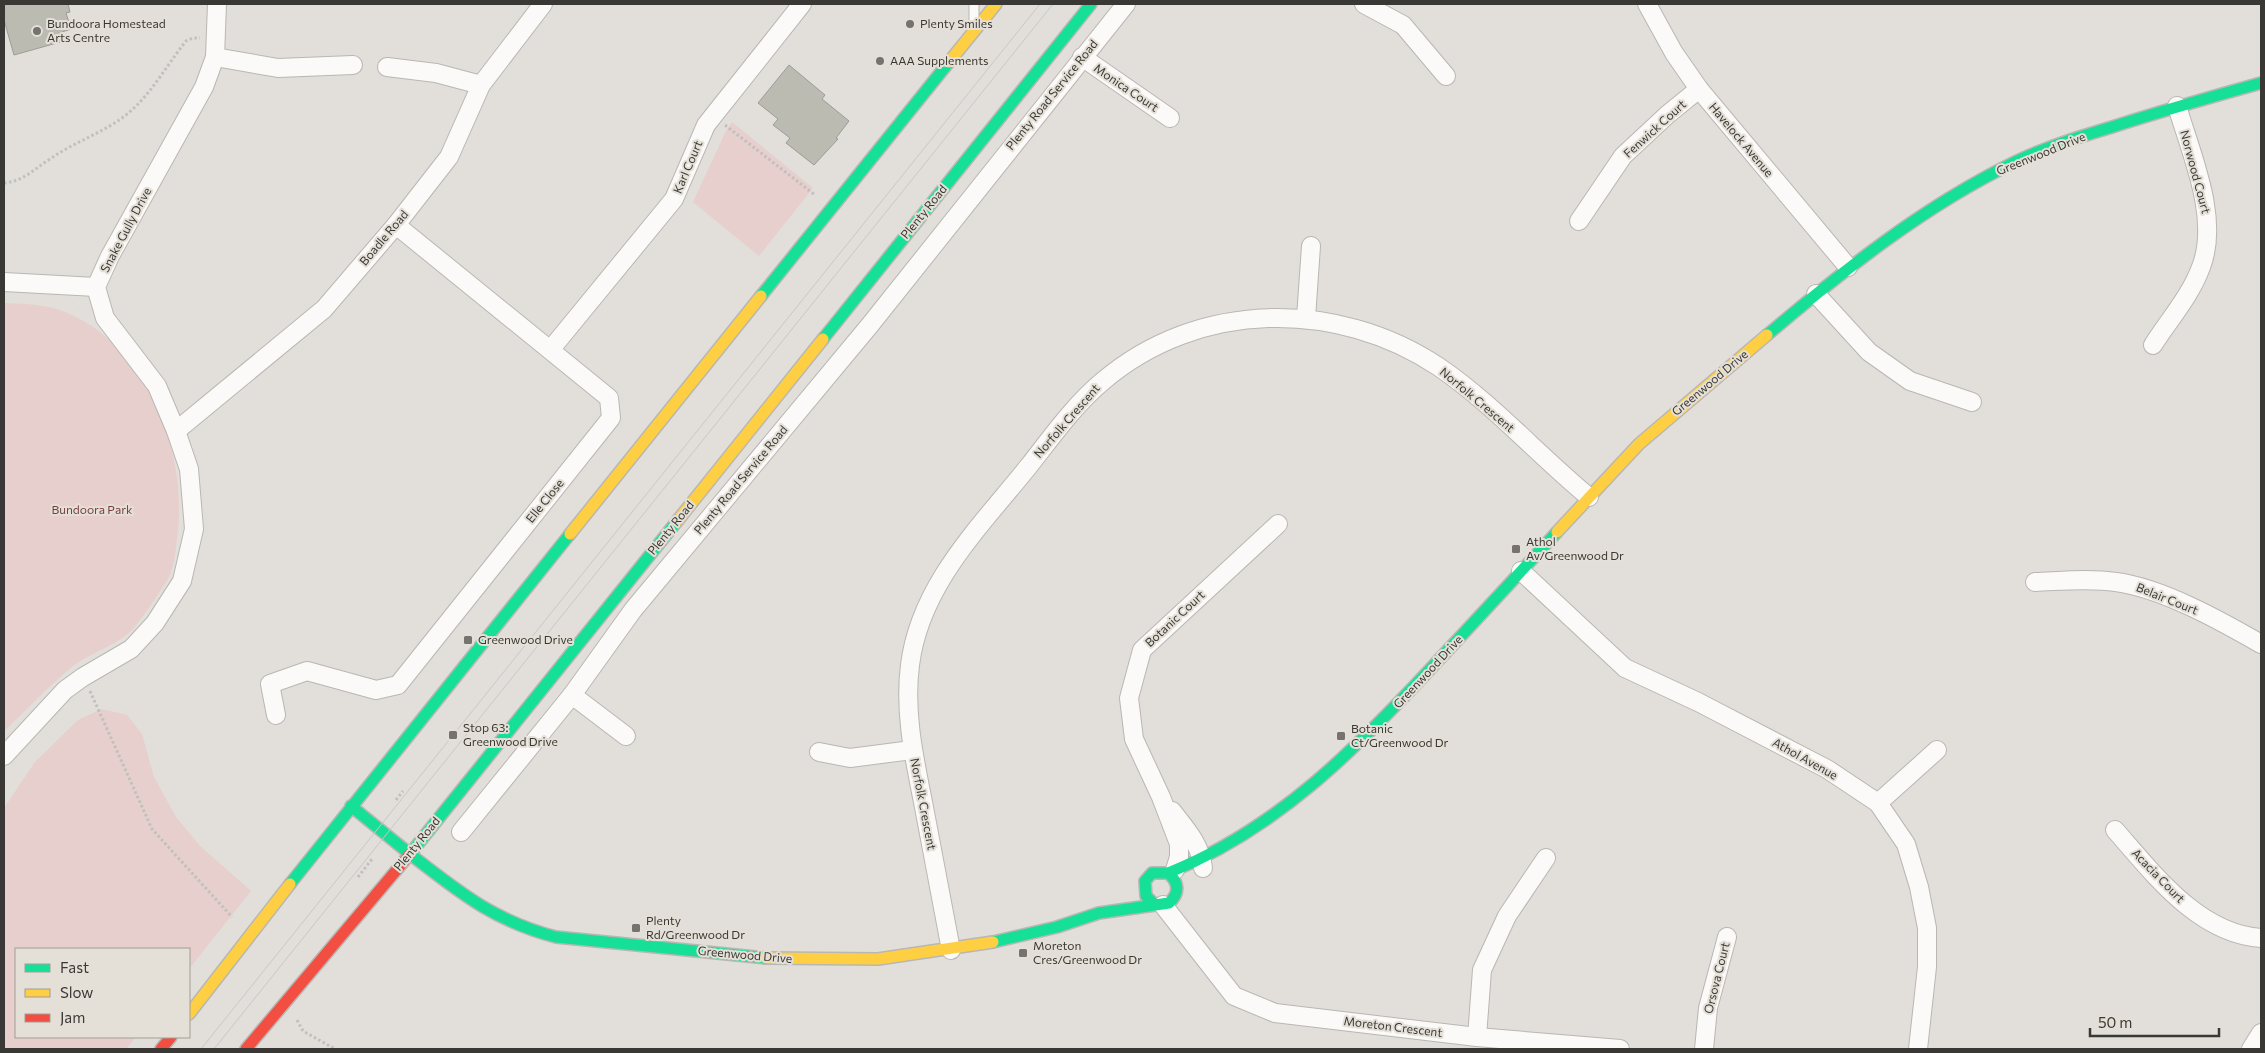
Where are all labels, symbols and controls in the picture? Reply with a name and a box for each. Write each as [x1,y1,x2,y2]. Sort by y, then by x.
place label: Bundoora Homestead Arts Centre [47,16,166,44]
place label: Plenty Smiles [920,16,993,30]
marker: Plenty Smiles [904,18,916,30]
marker: Bundoora Homestead Arts Centre [31,25,43,37]
street label: Plenty Road Service Road [1003,36,1100,152]
place label: AAA Supplements [890,53,989,67]
marker: AAA Supplements [874,55,886,67]
street label: Monica Court [1092,60,1162,114]
street label: Fenwick Court [1620,97,1688,160]
street label: Havelock Avenue [1707,99,1777,179]
street label: Greenwood Drive [1994,129,2087,177]
street label: Norwood Court [2178,129,2214,215]
street label: Karl Court [670,138,705,195]
street label: Plenty Road [897,182,949,241]
street label: Snake Gully Drive [97,185,153,274]
street label: Boadle Road [356,207,410,268]
street label: Greenwood Drive [1669,346,1750,418]
street label: Norfolk Crescent [1437,364,1518,435]
street label: Norfolk Crescent [1030,381,1102,460]
street label: Plenty Road Service Road [691,422,790,537]
street label: Elle Close [522,476,566,525]
street label: Plenty Road [644,498,696,557]
park label: Bundoora Park [52,502,133,516]
place label: Athol Av/Greenwood Dr [1526,534,1624,562]
marker: Athol Av/Greenwood Dr [1510,543,1522,555]
street label: Belair Court [2134,579,2200,617]
street label: Botanic Court [1142,587,1207,649]
place label: Greenwood Drive [478,632,573,646]
street label: Greenwood Drive [1390,632,1465,711]
marker: Greenwood Drive [462,634,474,646]
place label: Stop 63: Greenwood Drive [463,720,558,748]
place label: Botanic Ct/Greenwood Dr [1351,721,1449,749]
marker: Stop 63: Greenwood Drive [447,729,459,741]
marker: Botanic Ct/Greenwood Dr [1335,730,1347,742]
street label: Athol Avenue [1771,735,1840,782]
street label: Norfolk Crescent [908,757,940,851]
street label: Plenty Road [390,814,442,873]
street label: Acacia Court [2130,845,2188,905]
place label: Plenty Rd/Greenwood Dr [646,913,745,941]
marker: Plenty Rd/Greenwood Dr [630,922,642,934]
place label: Moreton Cres/Greenwood Dr [1033,938,1142,966]
street label: Orsova Court [1700,940,1732,1015]
street label: Greenwood Drive [697,943,793,965]
marker: Moreton Cres/Greenwood Dr [1017,947,1029,959]
legend [15,948,190,1038]
text: Fast [60,958,89,976]
text: Slow [60,983,93,1001]
scale bar [2090,1006,2219,1038]
text: Jam [60,1008,85,1026]
street label: Moreton Crescent [1343,1013,1443,1039]
text: 50 m [2098,1013,2132,1031]

